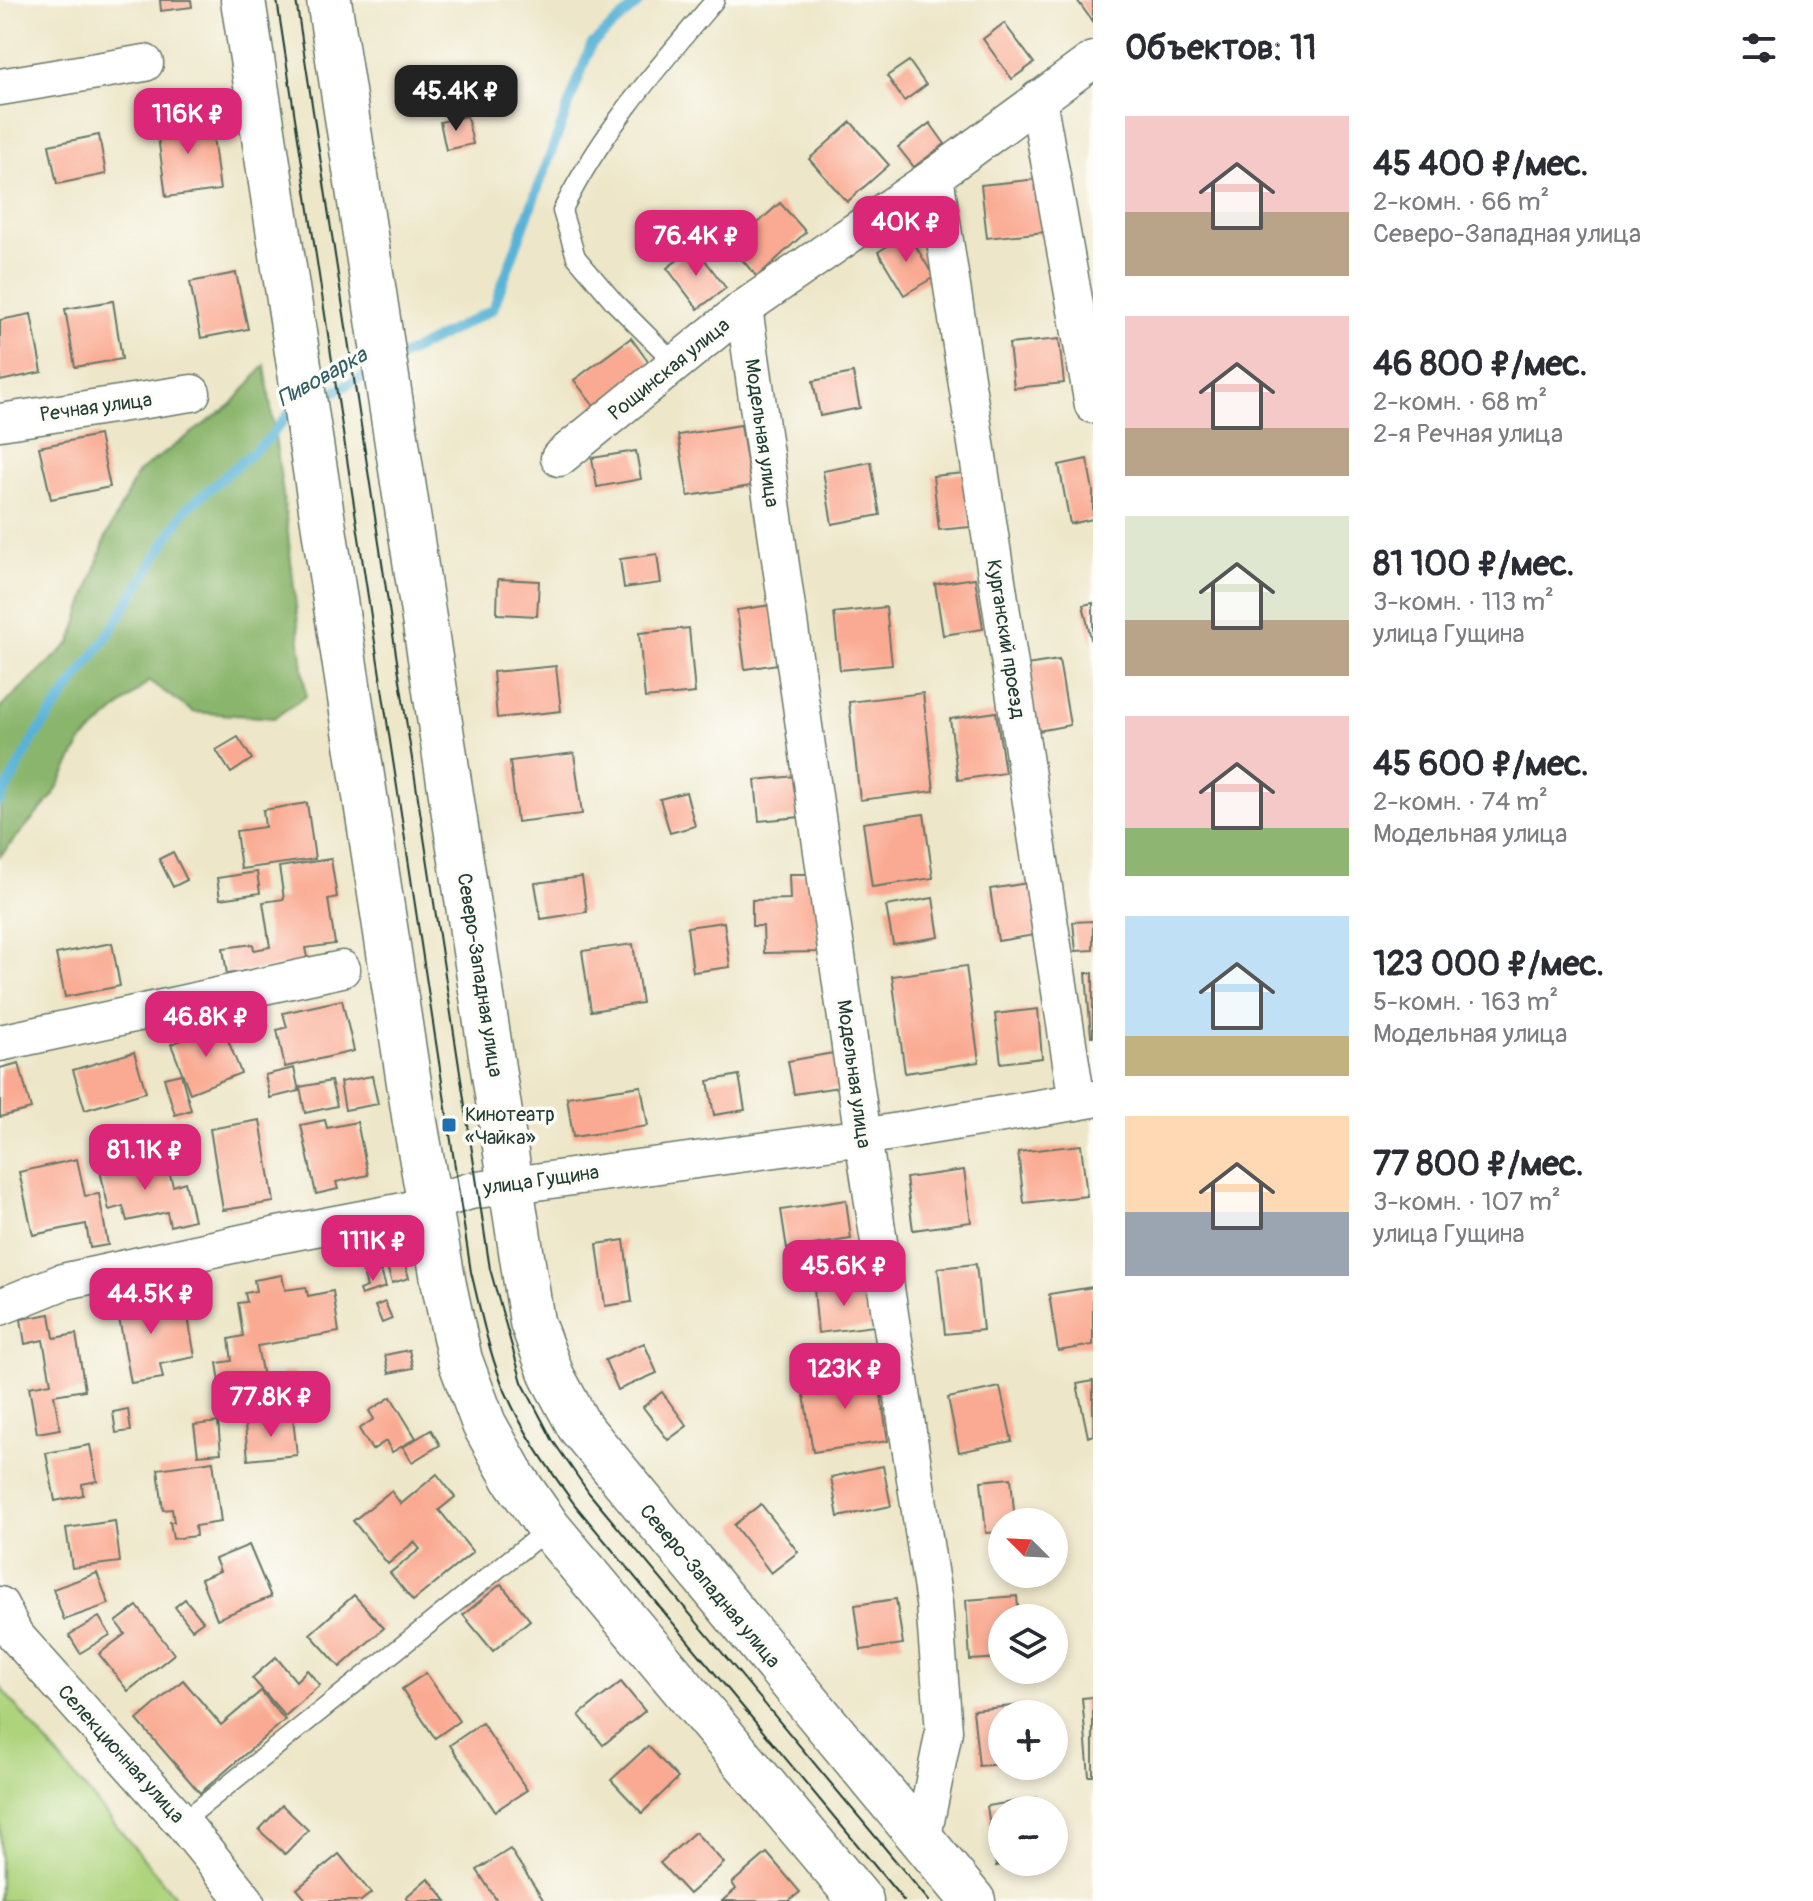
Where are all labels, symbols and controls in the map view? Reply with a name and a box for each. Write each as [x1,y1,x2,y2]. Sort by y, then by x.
icon: filters [1737,26,1781,70]
text: Объектов: 11 [1125,27,1317,70]
pin: 45.4K ₽ [382,65,530,133]
text: 45.4K ₽ [413,75,499,107]
pin: 116K ₽ [123,88,253,156]
text: 116K ₽ [152,98,224,130]
text: 45 400 ₽/мес. [1373,143,1589,186]
icon: home [1189,148,1285,244]
text: 2-комн. · 66 m² [1373,186,1549,218]
pin: 40K ₽ [850,196,962,264]
text: 40K ₽ [871,206,941,238]
pin: 76.4K ₽ [622,210,770,278]
text: Северо-Западная улица [1373,218,1641,250]
text: 76.4K ₽ [653,220,739,252]
street label: Рощинская улица [603,312,735,426]
water label: Пивоварка [272,340,373,413]
text: 46 800 ₽/мес. [1373,343,1587,386]
icon: home [1189,348,1285,444]
street label: Модельная улица [739,357,785,509]
text: 2-комн. · 68 m² [1373,386,1547,418]
street label: Речная улица [38,387,154,427]
text: 2-я Речная улица [1373,418,1563,450]
text: 81 100 ₽/мес. [1373,543,1574,586]
icon: home [1189,548,1285,644]
street label: Курганский проезд [981,558,1031,720]
text: 3-комн. · 113 m² [1373,586,1554,618]
text: улица Гущина [1373,618,1525,650]
text: 45 600 ₽/мес. [1373,743,1589,786]
icon: home [1189,748,1285,844]
text: 2-комн. · 74 m² [1373,786,1548,818]
text: Модельная улица [1373,818,1567,850]
street label: Северо-Западная улица [452,871,508,1079]
text: 123 000 ₽/мес. [1373,943,1604,986]
icon: home [1189,948,1285,1044]
text: 5-комн. · 163 m² [1373,986,1558,1018]
pin: 46.8K ₽ [132,991,280,1059]
street label: Модельная улица [831,998,877,1150]
text: 46.8K ₽ [163,1001,249,1033]
text: Модельная улица [1373,1018,1567,1050]
place label: Кинотеатр «Чайка» [465,1102,555,1150]
marker: Кинотеатр «Чайка» [440,1116,458,1134]
pin: 81.1K ₽ [71,1124,219,1192]
text: 81.1K ₽ [107,1134,183,1166]
text: 77 800 ₽/мес. [1373,1143,1584,1186]
icon: home [1189,1148,1285,1244]
street label: улица Гущина [481,1160,600,1201]
text: 3-комн. · 107 m² [1373,1186,1561,1218]
pin: 111K ₽ [308,1215,438,1283]
text: улица Гущина [1373,1218,1525,1250]
text: 111K ₽ [339,1225,407,1257]
pin: 45.6K ₽ [770,1240,918,1308]
text: 45.6K ₽ [801,1250,887,1282]
pin: 44.5K ₽ [77,1268,225,1336]
text: 44.5K ₽ [108,1278,194,1310]
pin: 123K ₽ [780,1343,910,1411]
text: 123K ₽ [807,1353,883,1385]
pin: 77.8K ₽ [197,1371,345,1439]
text: 77.8K ₽ [229,1381,313,1413]
street label: Северо-Западная улица [634,1499,786,1673]
north arrow [988,1508,1068,1588]
map controls [988,1508,1068,1876]
button: layers [988,1604,1068,1684]
street label: Селекционная улица [52,1680,190,1828]
button: + [988,1700,1068,1780]
button: − [988,1796,1068,1876]

